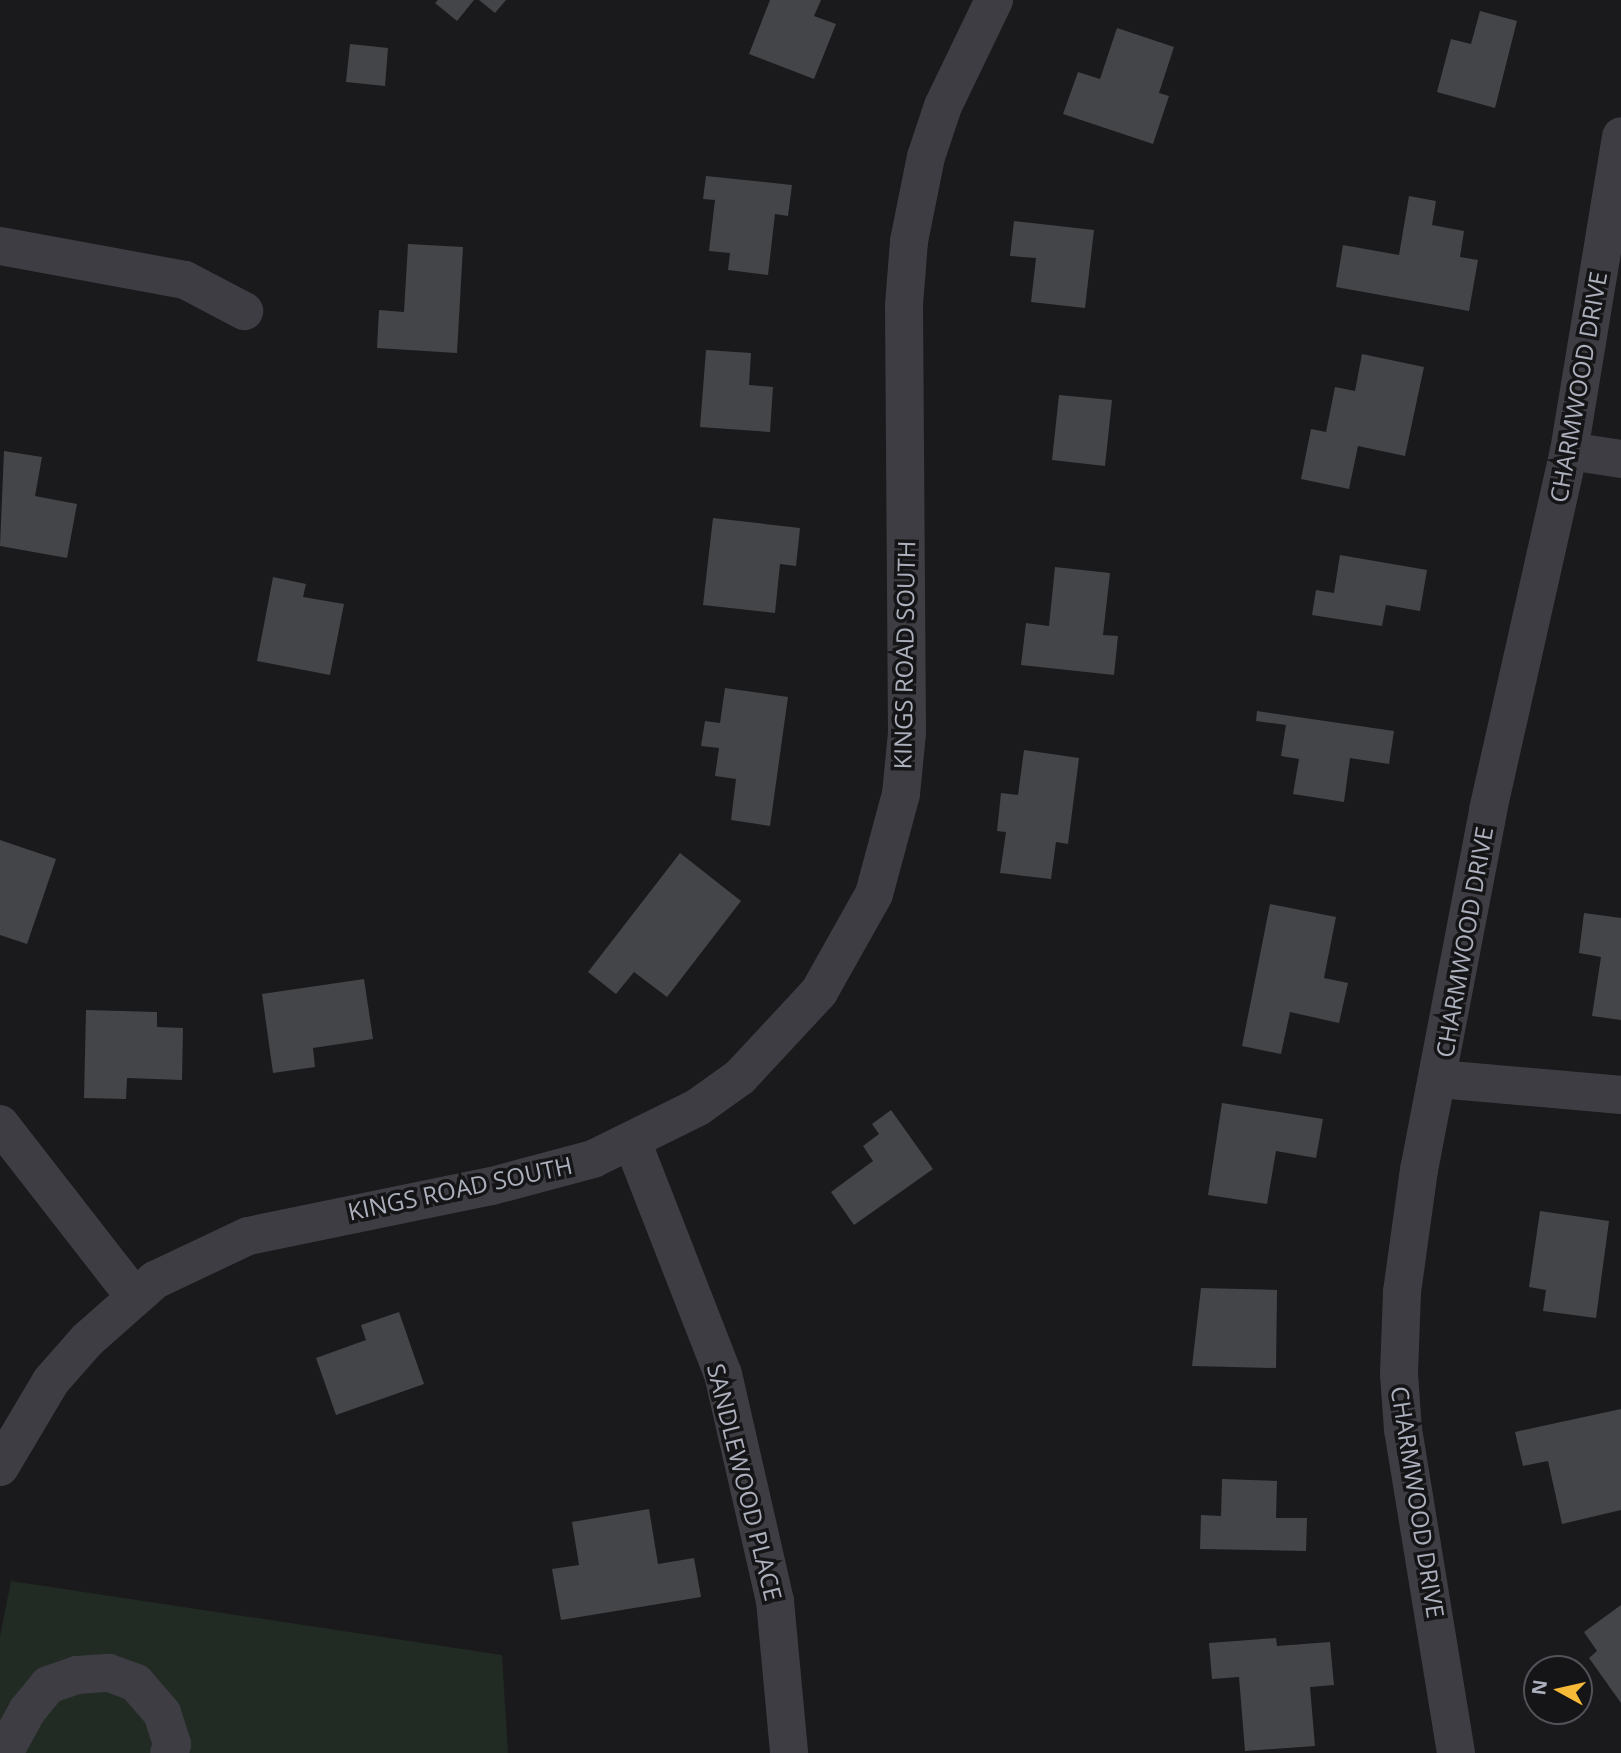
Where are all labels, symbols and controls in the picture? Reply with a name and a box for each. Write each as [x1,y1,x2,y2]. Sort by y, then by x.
street label: CHARMWOOD DRIVE [1543,269,1613,505]
street label: KINGS ROAD SOUTH [888,540,920,770]
street label: CHARMWOOD DRIVE [1429,824,1499,1060]
street label: KINGS ROAD SOUTH [345,1150,575,1226]
street label: SANDLEWOOD PLACE [702,1360,788,1604]
street label: CHARMWOOD DRIVE [1385,1384,1451,1620]
north arrow [1523,1655,1593,1725]
text: N [1525,1678,1553,1697]

